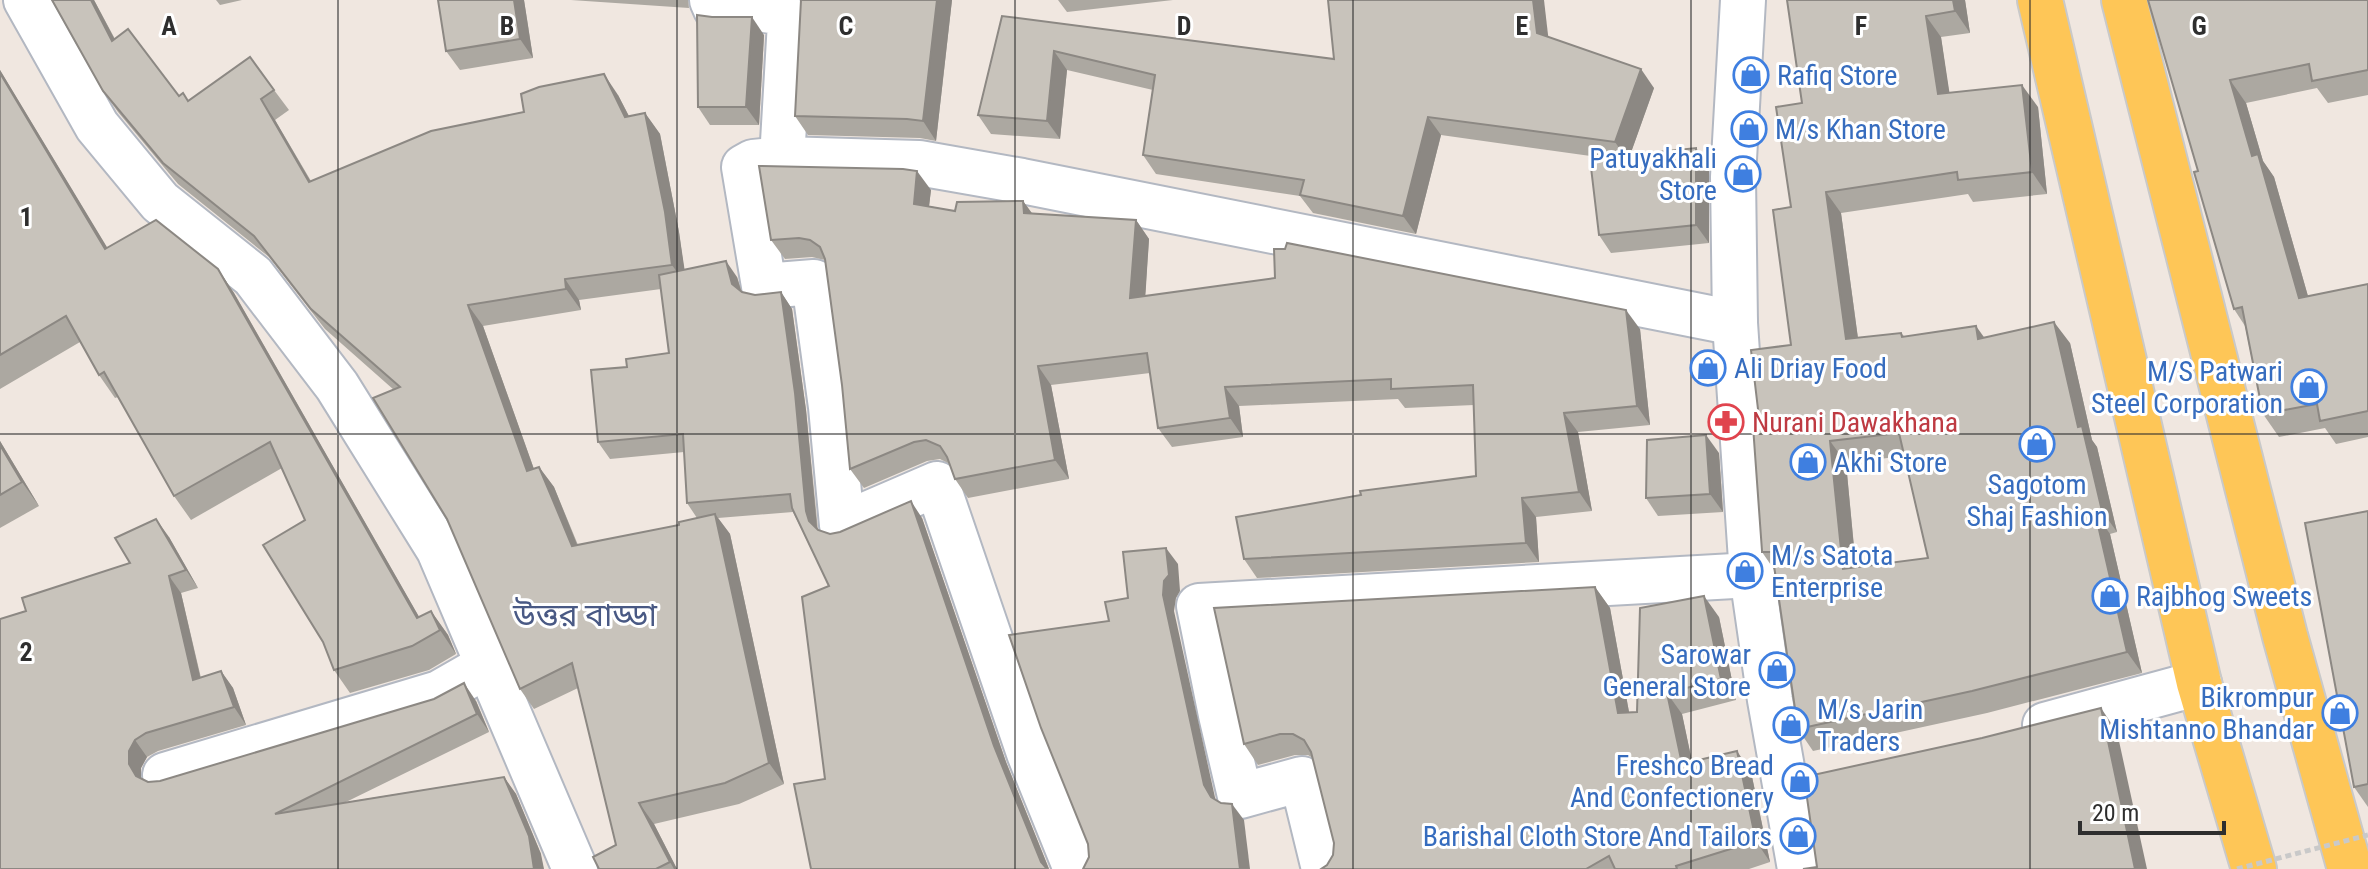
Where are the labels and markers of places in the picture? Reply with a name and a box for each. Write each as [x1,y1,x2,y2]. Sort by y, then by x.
shop icon: Rafiq Store [1732,56,1770,94]
place label: Rafiq Store [1777,59,1897,92]
shop icon: M/s Khan Store [1730,110,1768,148]
place label: M/s Khan Store [1775,113,1946,146]
place label: Patuyakhali Store [1589,142,1717,207]
shop icon: Patuyakhali Store [1724,155,1762,193]
shop icon: Ali Driay Food [1689,349,1727,387]
place label: Ali Driay Food [1734,352,1887,385]
place label: M/S Patwari Steel Corporation [2091,355,2283,420]
shop icon: M/S Patwari Steel Corporation [2290,368,2328,406]
pharmacy icon: Nurani Dawakhana [1707,403,1745,441]
place label: Nurani Dawakhana [1752,406,1958,439]
shop icon: Sagotom Shaj Fashion [2018,425,2056,463]
shop icon: Akhi Store [1789,443,1827,481]
place label: Akhi Store [1834,446,1947,479]
place label: Sagotom Shaj Fashion [1967,468,2107,533]
place label: M/s Satota Enterprise [1771,539,1893,604]
shop icon: M/s Satota Enterprise [1726,552,1764,590]
shop icon: Rajbhog Sweets [2091,577,2129,615]
place label: Rajbhog Sweets [2136,580,2312,613]
place label: Sarowar General Store [1602,638,1751,703]
shop icon: Sarowar General Store [1758,651,1796,689]
place label: Bikrompur Mishtanno Bhandar [2099,681,2314,746]
place label: M/s Jarin Traders [1817,693,1923,758]
shop icon: Bikrompur Mishtanno Bhandar [2321,694,2359,732]
shop icon: M/s Jarin Traders [1772,706,1810,744]
place label: Freshco Bread And Confectionery [1570,749,1774,814]
shop icon: Freshco Bread And Confectionery [1781,762,1819,800]
shop icon: Barishal Cloth Store And Tailors [1779,817,1817,855]
place label: Barishal Cloth Store And Tailors [1423,820,1772,853]

